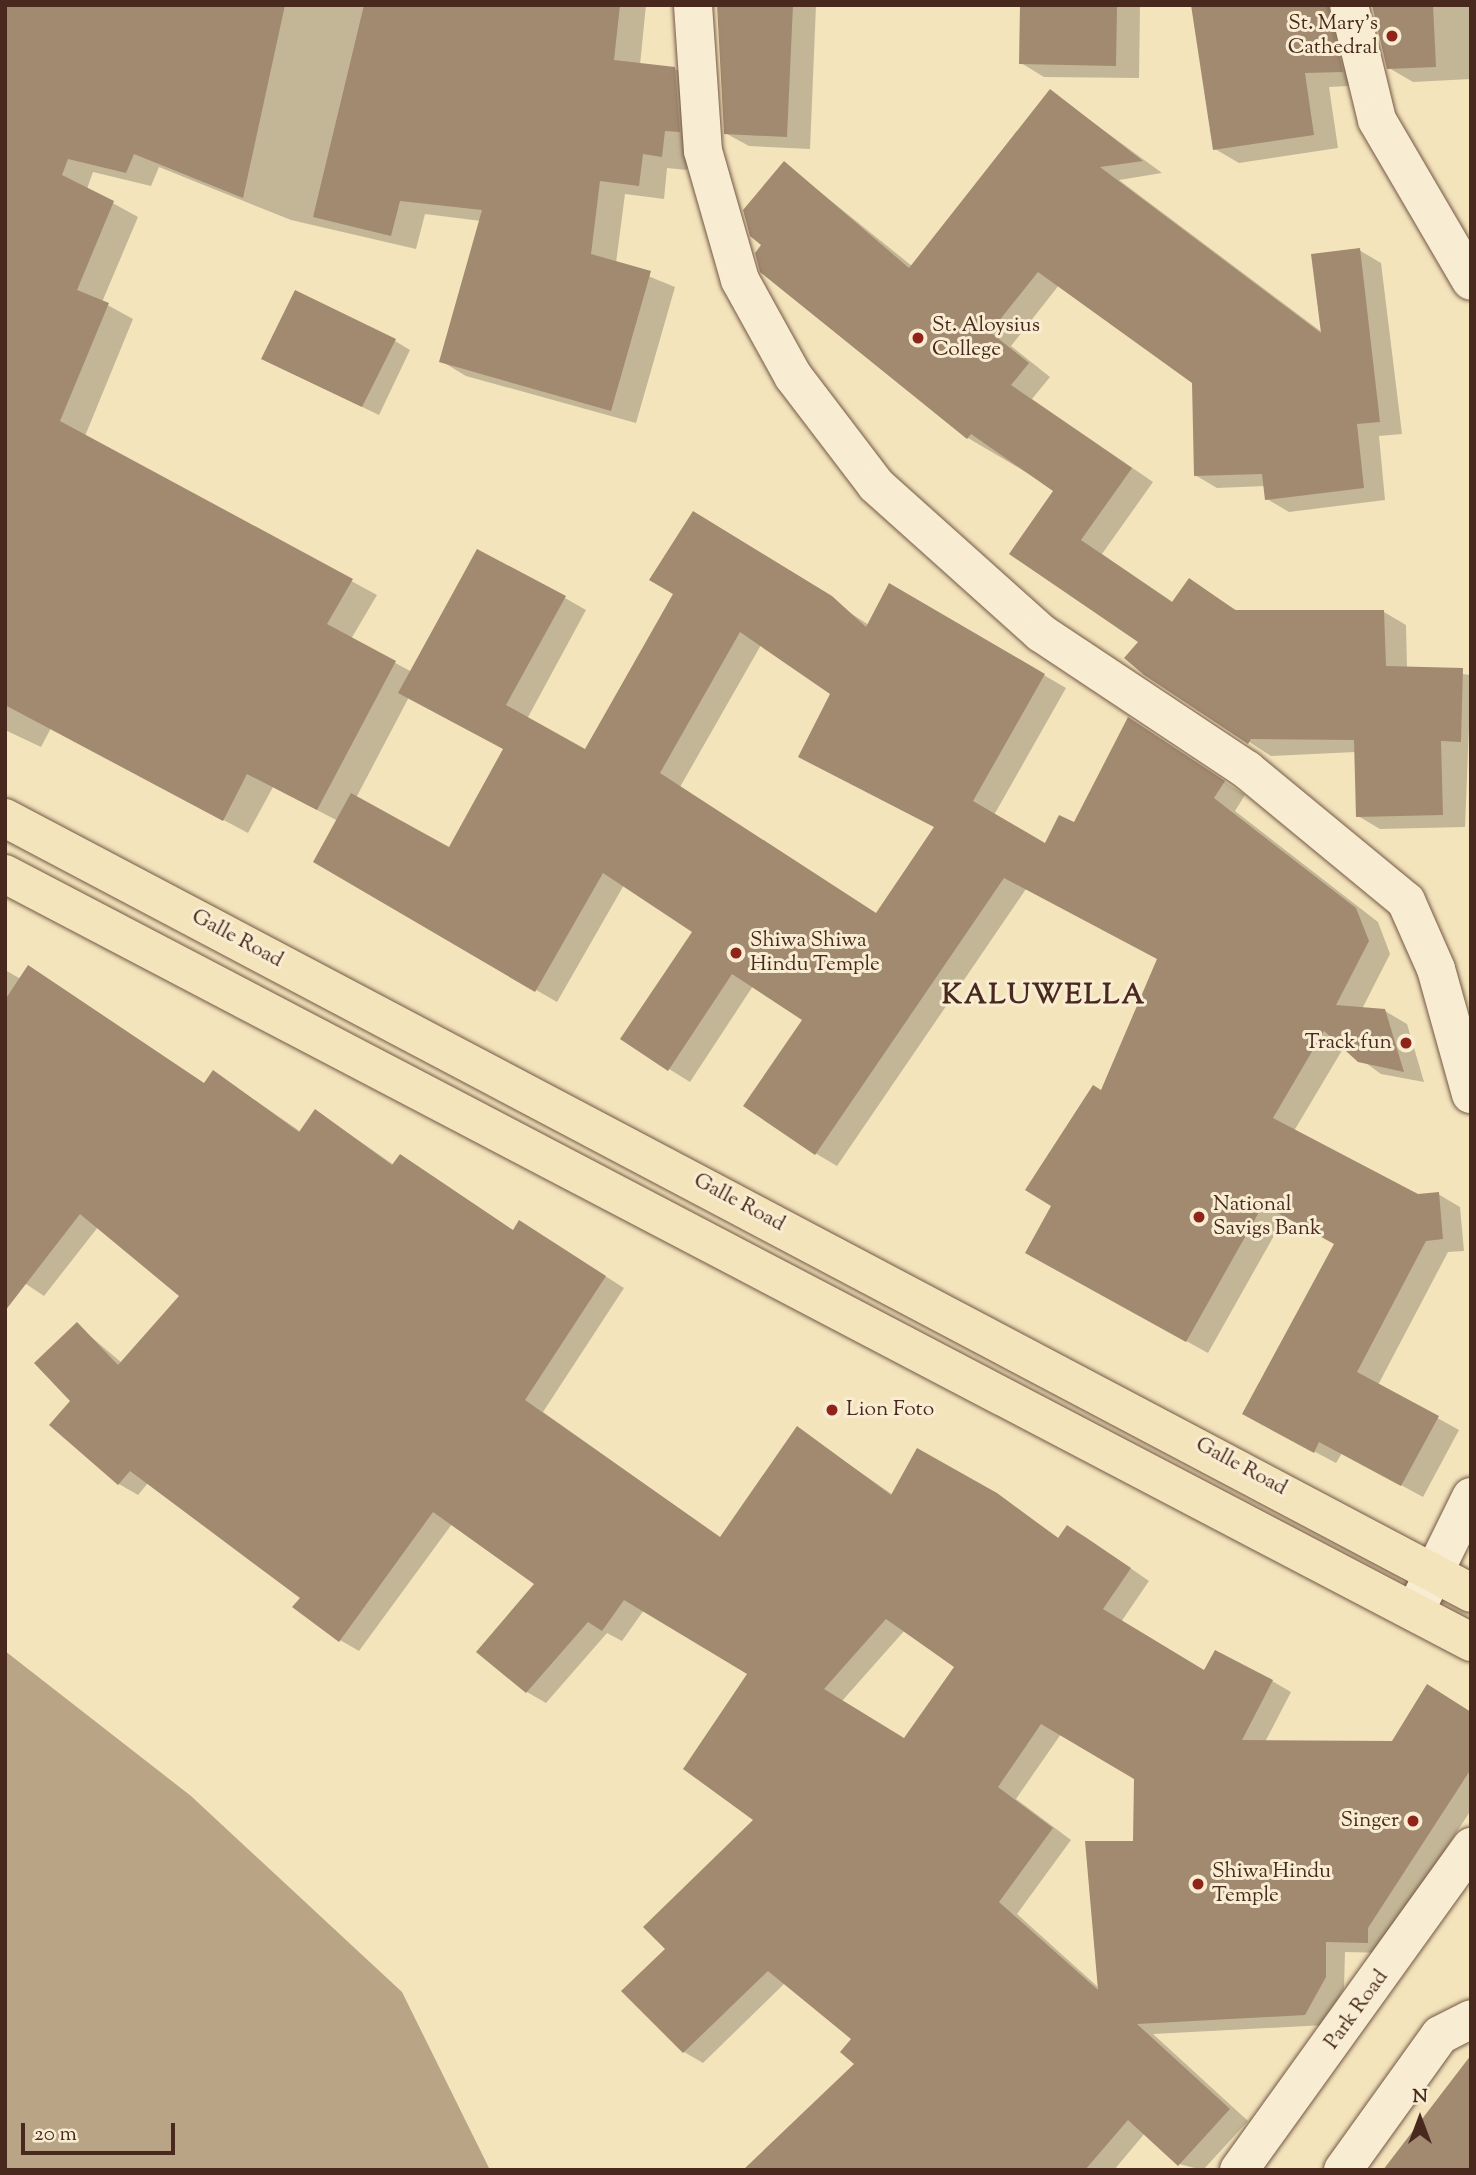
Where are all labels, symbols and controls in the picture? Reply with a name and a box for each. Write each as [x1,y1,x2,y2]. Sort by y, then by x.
place label: St. Mary's Cathedral [1288,11,1378,61]
marker: St. Mary's Cathedral [1384,28,1400,44]
place label: St. Aloysius College [932,313,1040,363]
marker: St. Aloysius College [910,330,926,346]
street label: Galle Road [187,904,287,974]
place label: Shiwa Shiwa Hindu Temple [750,928,880,978]
marker: Shiwa Shiwa Hindu Temple [728,945,744,961]
district label: KALUWELLA [943,979,1145,1013]
place label: Track fun [1305,1030,1392,1056]
marker: Track fun [1398,1035,1414,1051]
street label: Galle Road [689,1168,789,1238]
place label: National Savigs Bank [1213,1192,1321,1242]
marker: National Savigs Bank [1191,1209,1207,1225]
place label: Lion Foto [846,1397,934,1423]
marker: Lion Foto [824,1402,840,1418]
street label: Galle Road [1191,1432,1291,1502]
place label: Singer [1341,1808,1399,1834]
marker: Singer [1405,1813,1421,1829]
place label: Shiwa Hindu Temple [1212,1859,1331,1909]
marker: Shiwa Hindu Temple [1190,1876,1206,1892]
street label: Park Road [1320,1965,1394,2055]
north arrow [1385,2084,1455,2154]
text: N [1412,2084,1428,2111]
scale bar [24,2108,178,2152]
text: 20 m [34,2120,77,2150]

